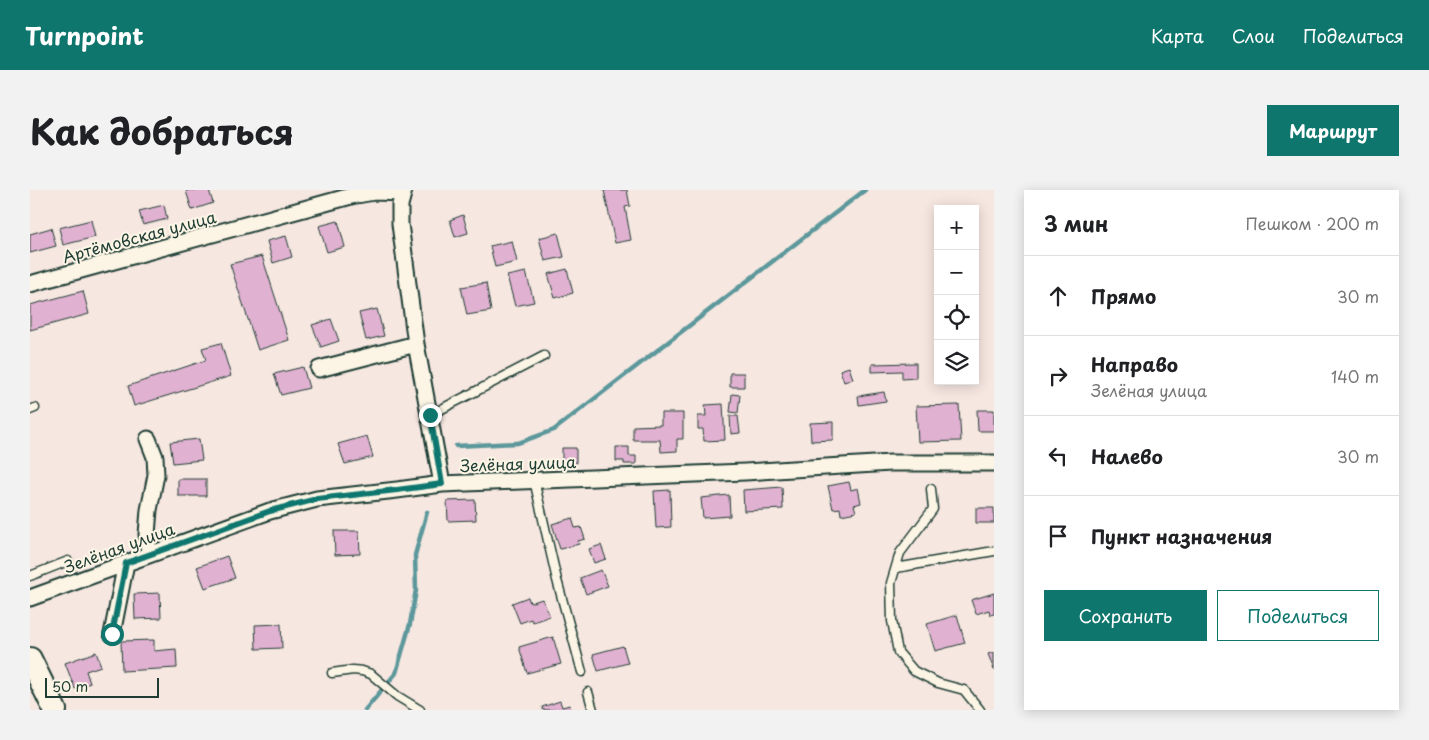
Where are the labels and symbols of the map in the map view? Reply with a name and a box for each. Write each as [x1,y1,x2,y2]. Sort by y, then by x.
street label: Артёмовская улица [60,204,218,268]
route end [419,404,442,427]
street label: Зелёная улица [460,449,576,477]
street label: Зелёная улица [60,516,178,578]
route start [101,623,124,646]
scale bar [45,675,159,698]

